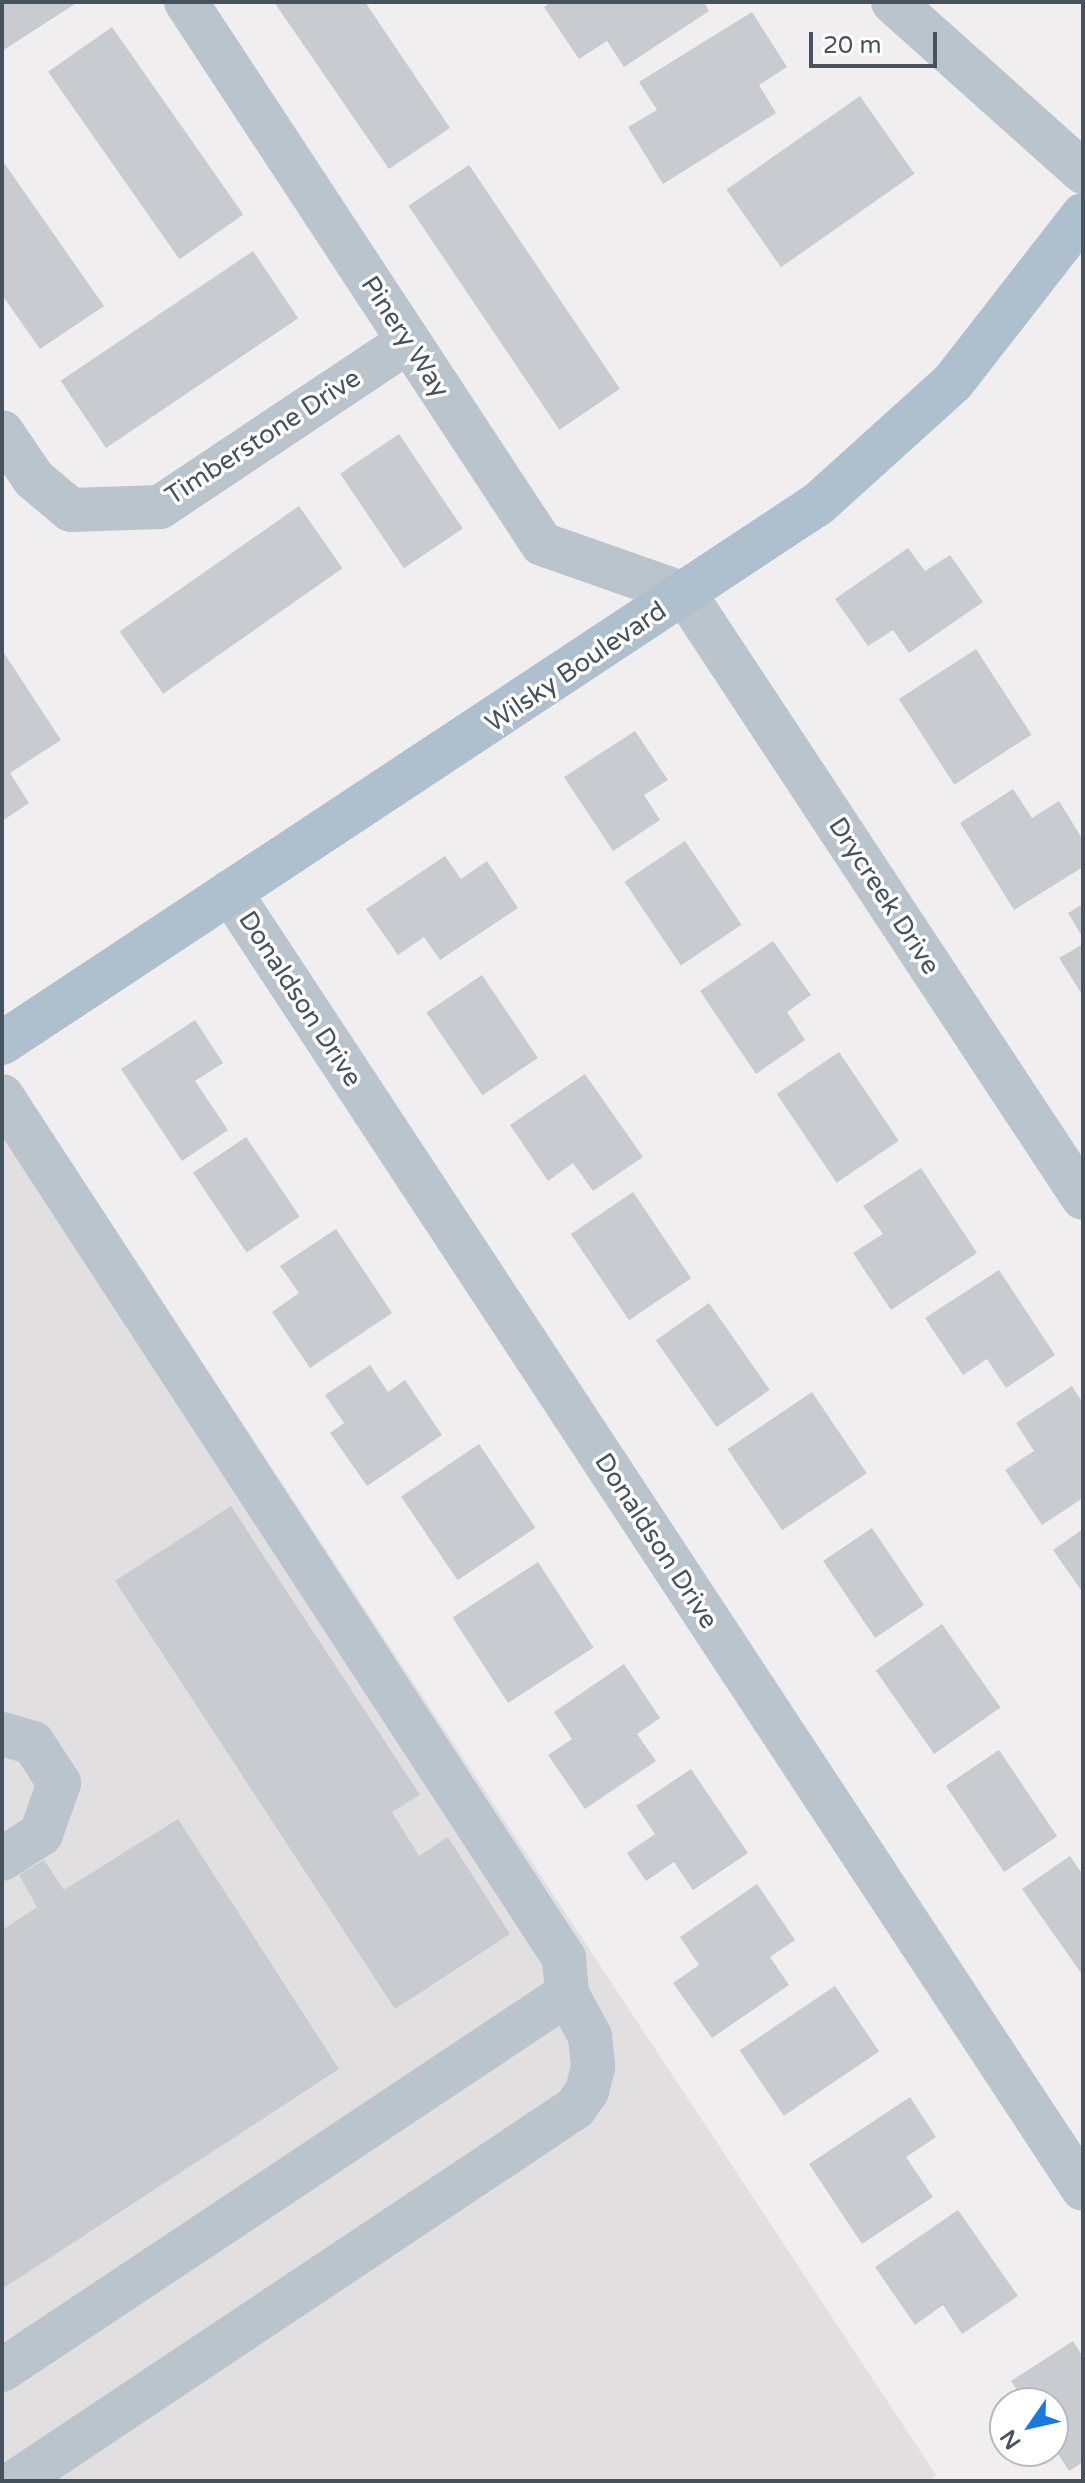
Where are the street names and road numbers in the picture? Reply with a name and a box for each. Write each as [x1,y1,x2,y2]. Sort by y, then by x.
street label: Pinery Way [354,270,456,404]
street label: Timberstone Drive [160,362,366,512]
street label: Wilsky Boulevard [480,595,672,739]
street label: Drycreek Drive [822,812,946,980]
street label: Donaldson Drive [232,905,368,1093]
street label: Donaldson Drive [588,1447,724,1635]

